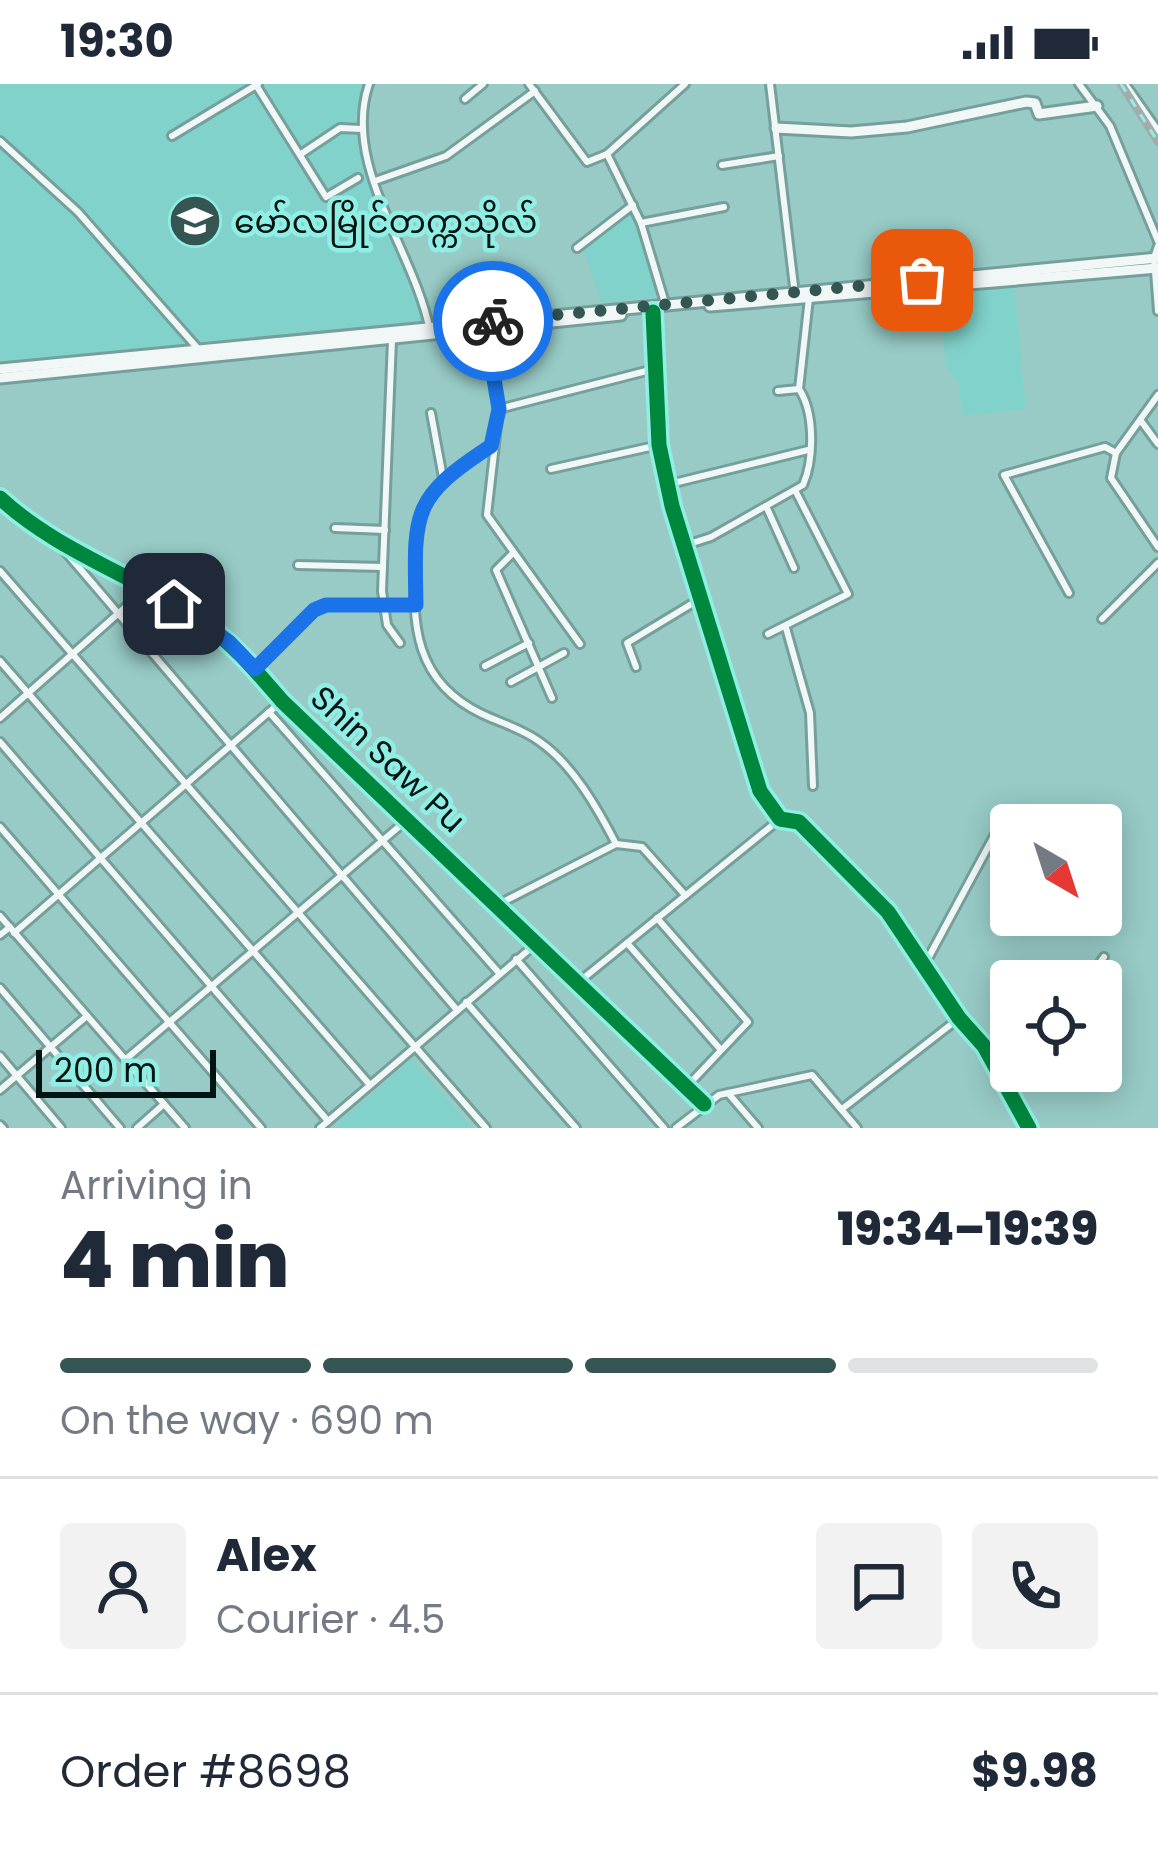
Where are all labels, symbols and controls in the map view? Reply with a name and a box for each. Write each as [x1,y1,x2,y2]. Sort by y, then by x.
text: 19:30 [60,10,174,73]
school or university icon: မော်လမြိုင်တက္ကသိုလ် [167,193,223,249]
place label: မော်လမြိုင်တက္ကသိုလ် [234,198,537,248]
pin [871,229,973,331]
icon: bag [889,247,955,313]
courier [433,261,553,381]
icon: bike [460,288,526,354]
pin [123,553,225,655]
icon: home [141,571,207,637]
street label: Shin Saw Pu [300,675,476,843]
north arrow [990,804,1122,936]
map controls [990,804,1122,1092]
button: locate [990,960,1122,1092]
scale bar [36,1044,216,1097]
text: 200 m [54,1047,157,1094]
text: Arriving in [60,1158,253,1213]
text: 19:34–19:39 [837,1198,1098,1261]
text: 4 min [60,1205,290,1314]
text: On the way · 690 m [60,1393,434,1448]
button: person [60,1523,186,1649]
button: chat [816,1523,942,1649]
button: phone [972,1523,1098,1649]
text: Alex [216,1524,317,1587]
text: Courier · 4.5 [216,1592,445,1647]
text: Order #8698 [60,1740,351,1803]
text: $9.98 [971,1740,1098,1803]

